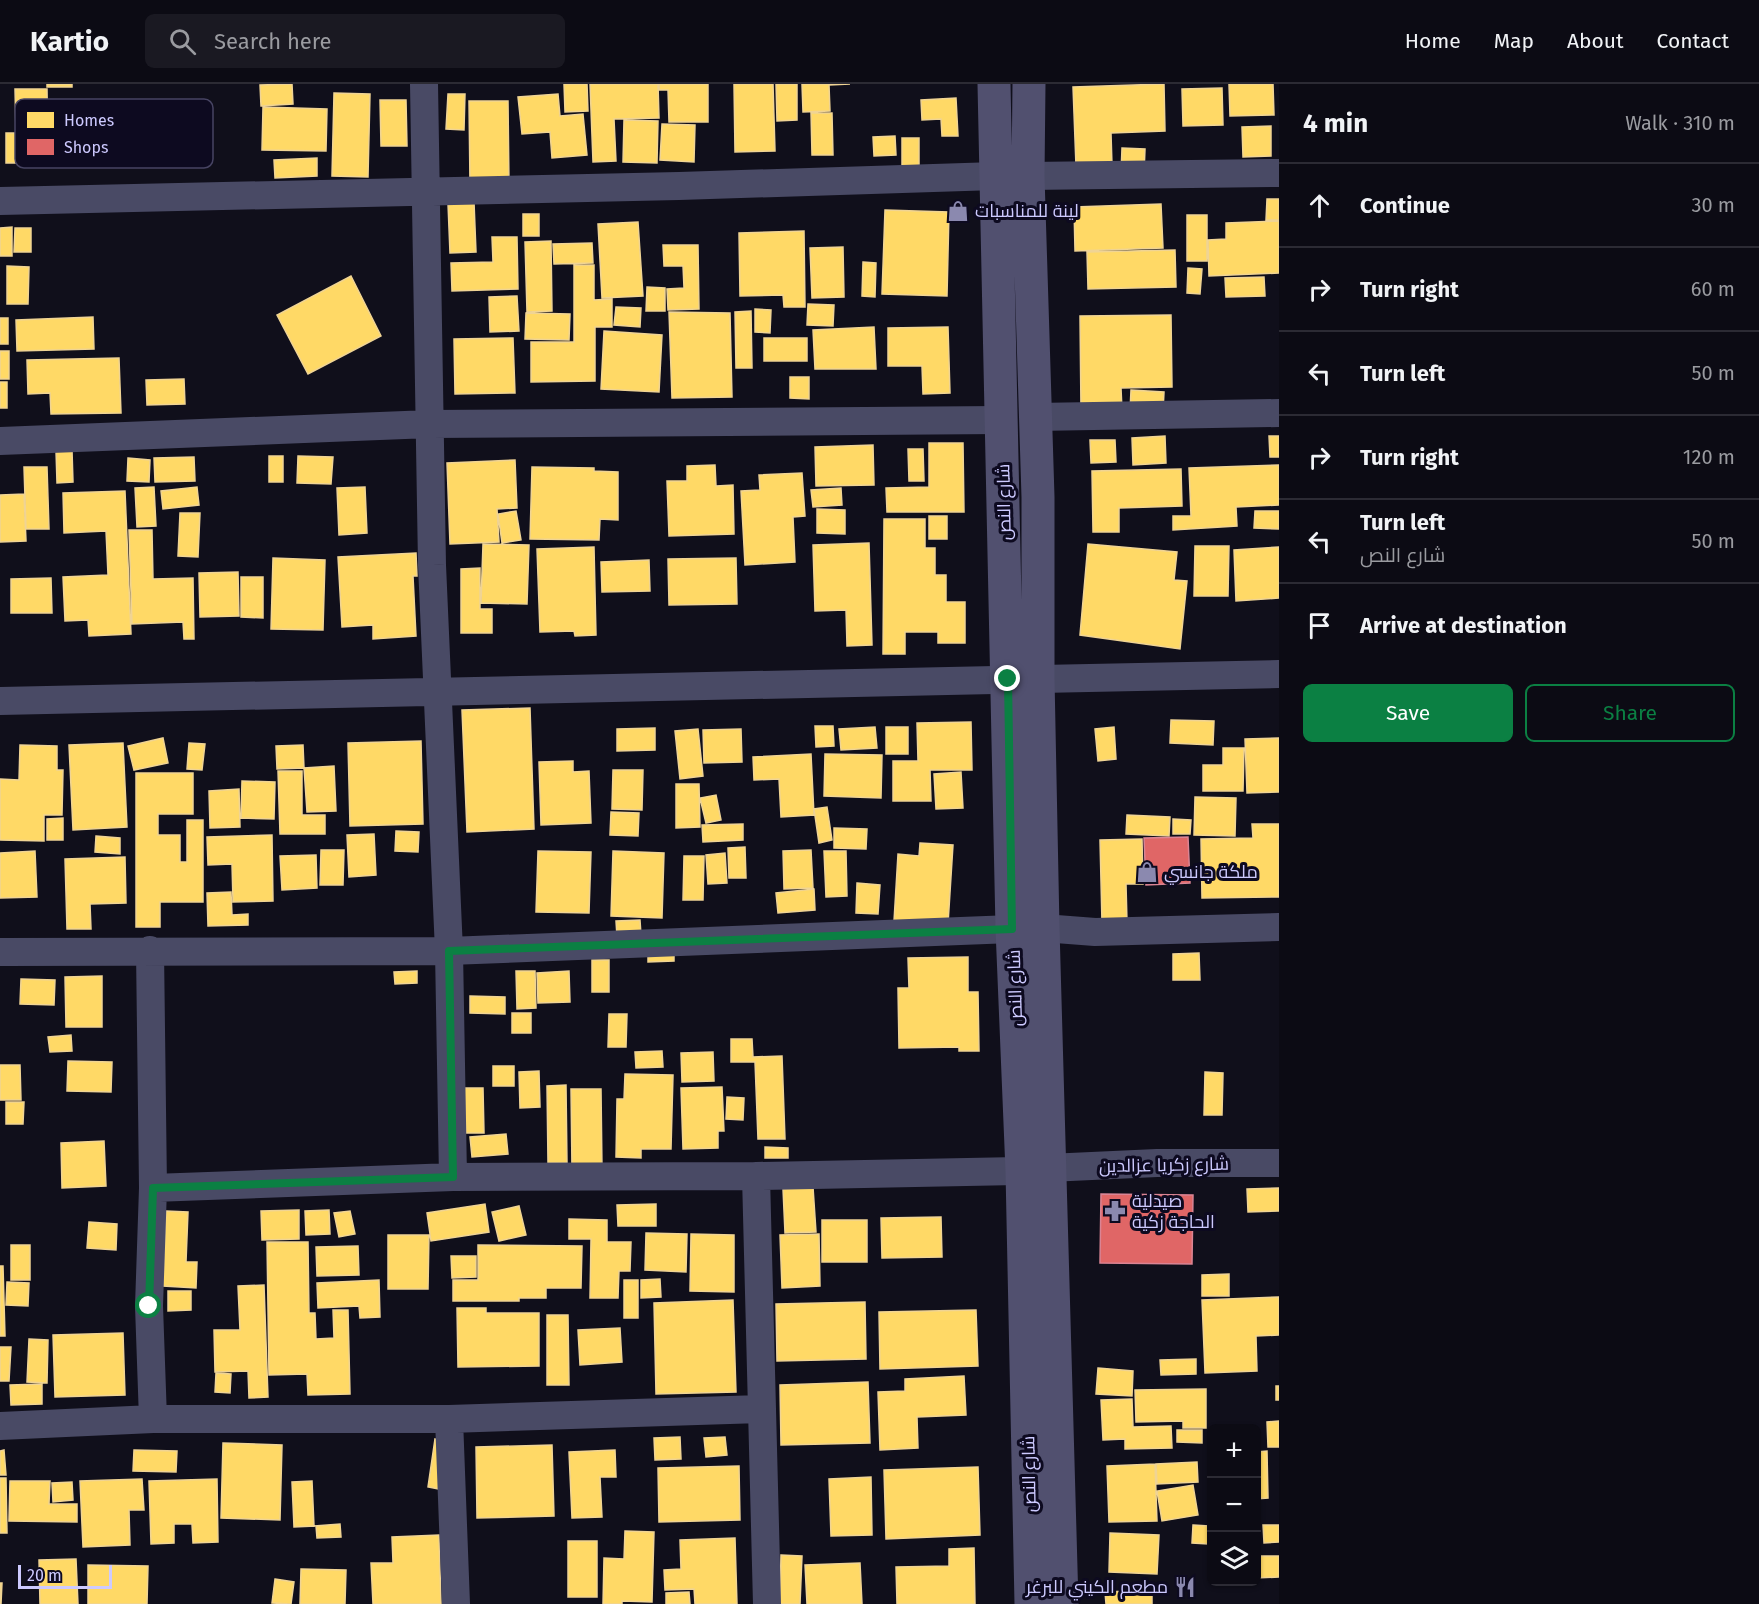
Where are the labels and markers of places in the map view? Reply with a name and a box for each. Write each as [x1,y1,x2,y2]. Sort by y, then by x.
shop icon: لينة للمناسبات [946,199,970,223]
place label: لينة للمناسبات [975,200,1079,222]
shop icon: ملكة جانسي [1135,860,1159,884]
place label: ملكة جانسي [1164,861,1258,885]
place label: صيدلية الحاجة زكية [1132,1190,1215,1233]
pharmacy icon: صيدلية الحاجة زكية [1103,1199,1127,1223]
restaurant icon: مطعم الكيني للبرغر [1173,1575,1197,1599]
place label: مطعم الكيني للبرغر [1025,1576,1168,1601]

